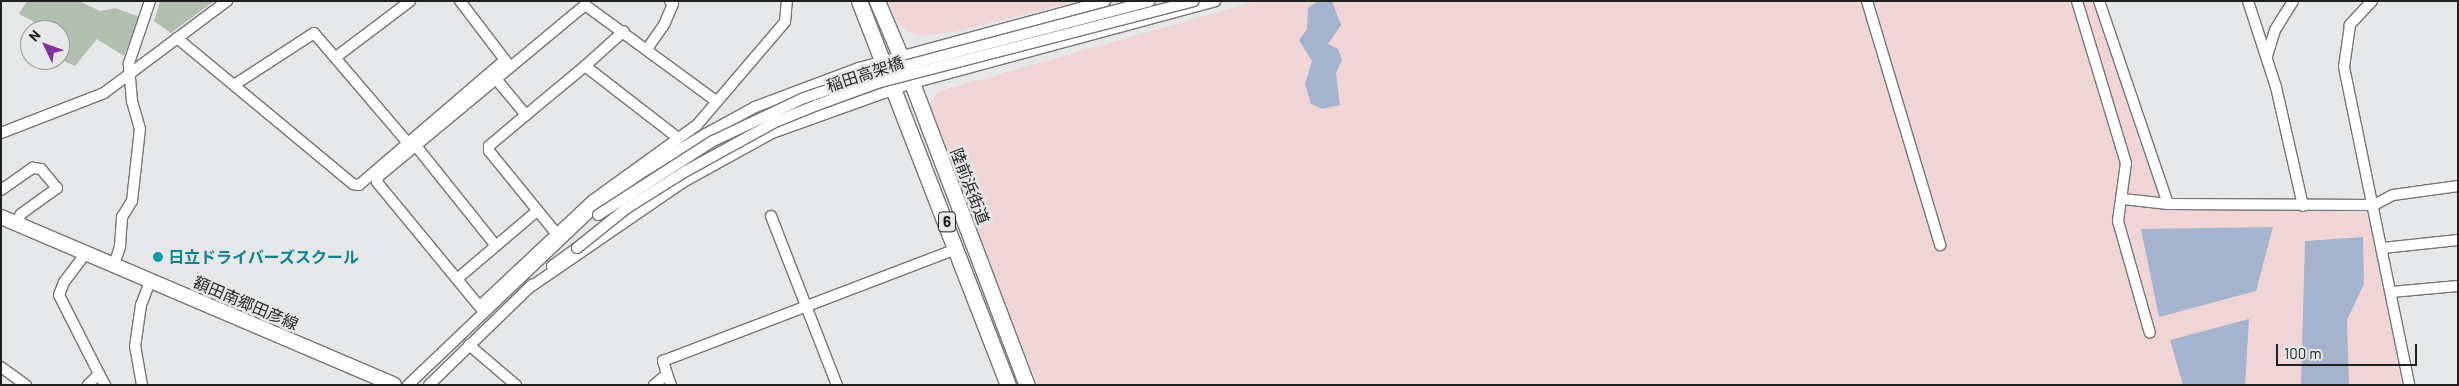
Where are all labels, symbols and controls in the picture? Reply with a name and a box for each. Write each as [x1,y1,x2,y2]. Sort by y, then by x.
north arrow [20,20,70,70]
text: N [25,26,44,44]
street label: 稲田高架橋 [824,53,906,95]
street label: 陸前浜街道 [947,145,993,227]
road number: 6 [937,210,957,234]
place label: 日立ドライバーズスクール [168,247,360,267]
marker: 日立ドライバーズスクール [152,251,164,263]
street label: 額田南郷田彦線 [191,272,301,334]
scale bar [2279,334,2420,366]
text: 100 m [2284,344,2322,362]

